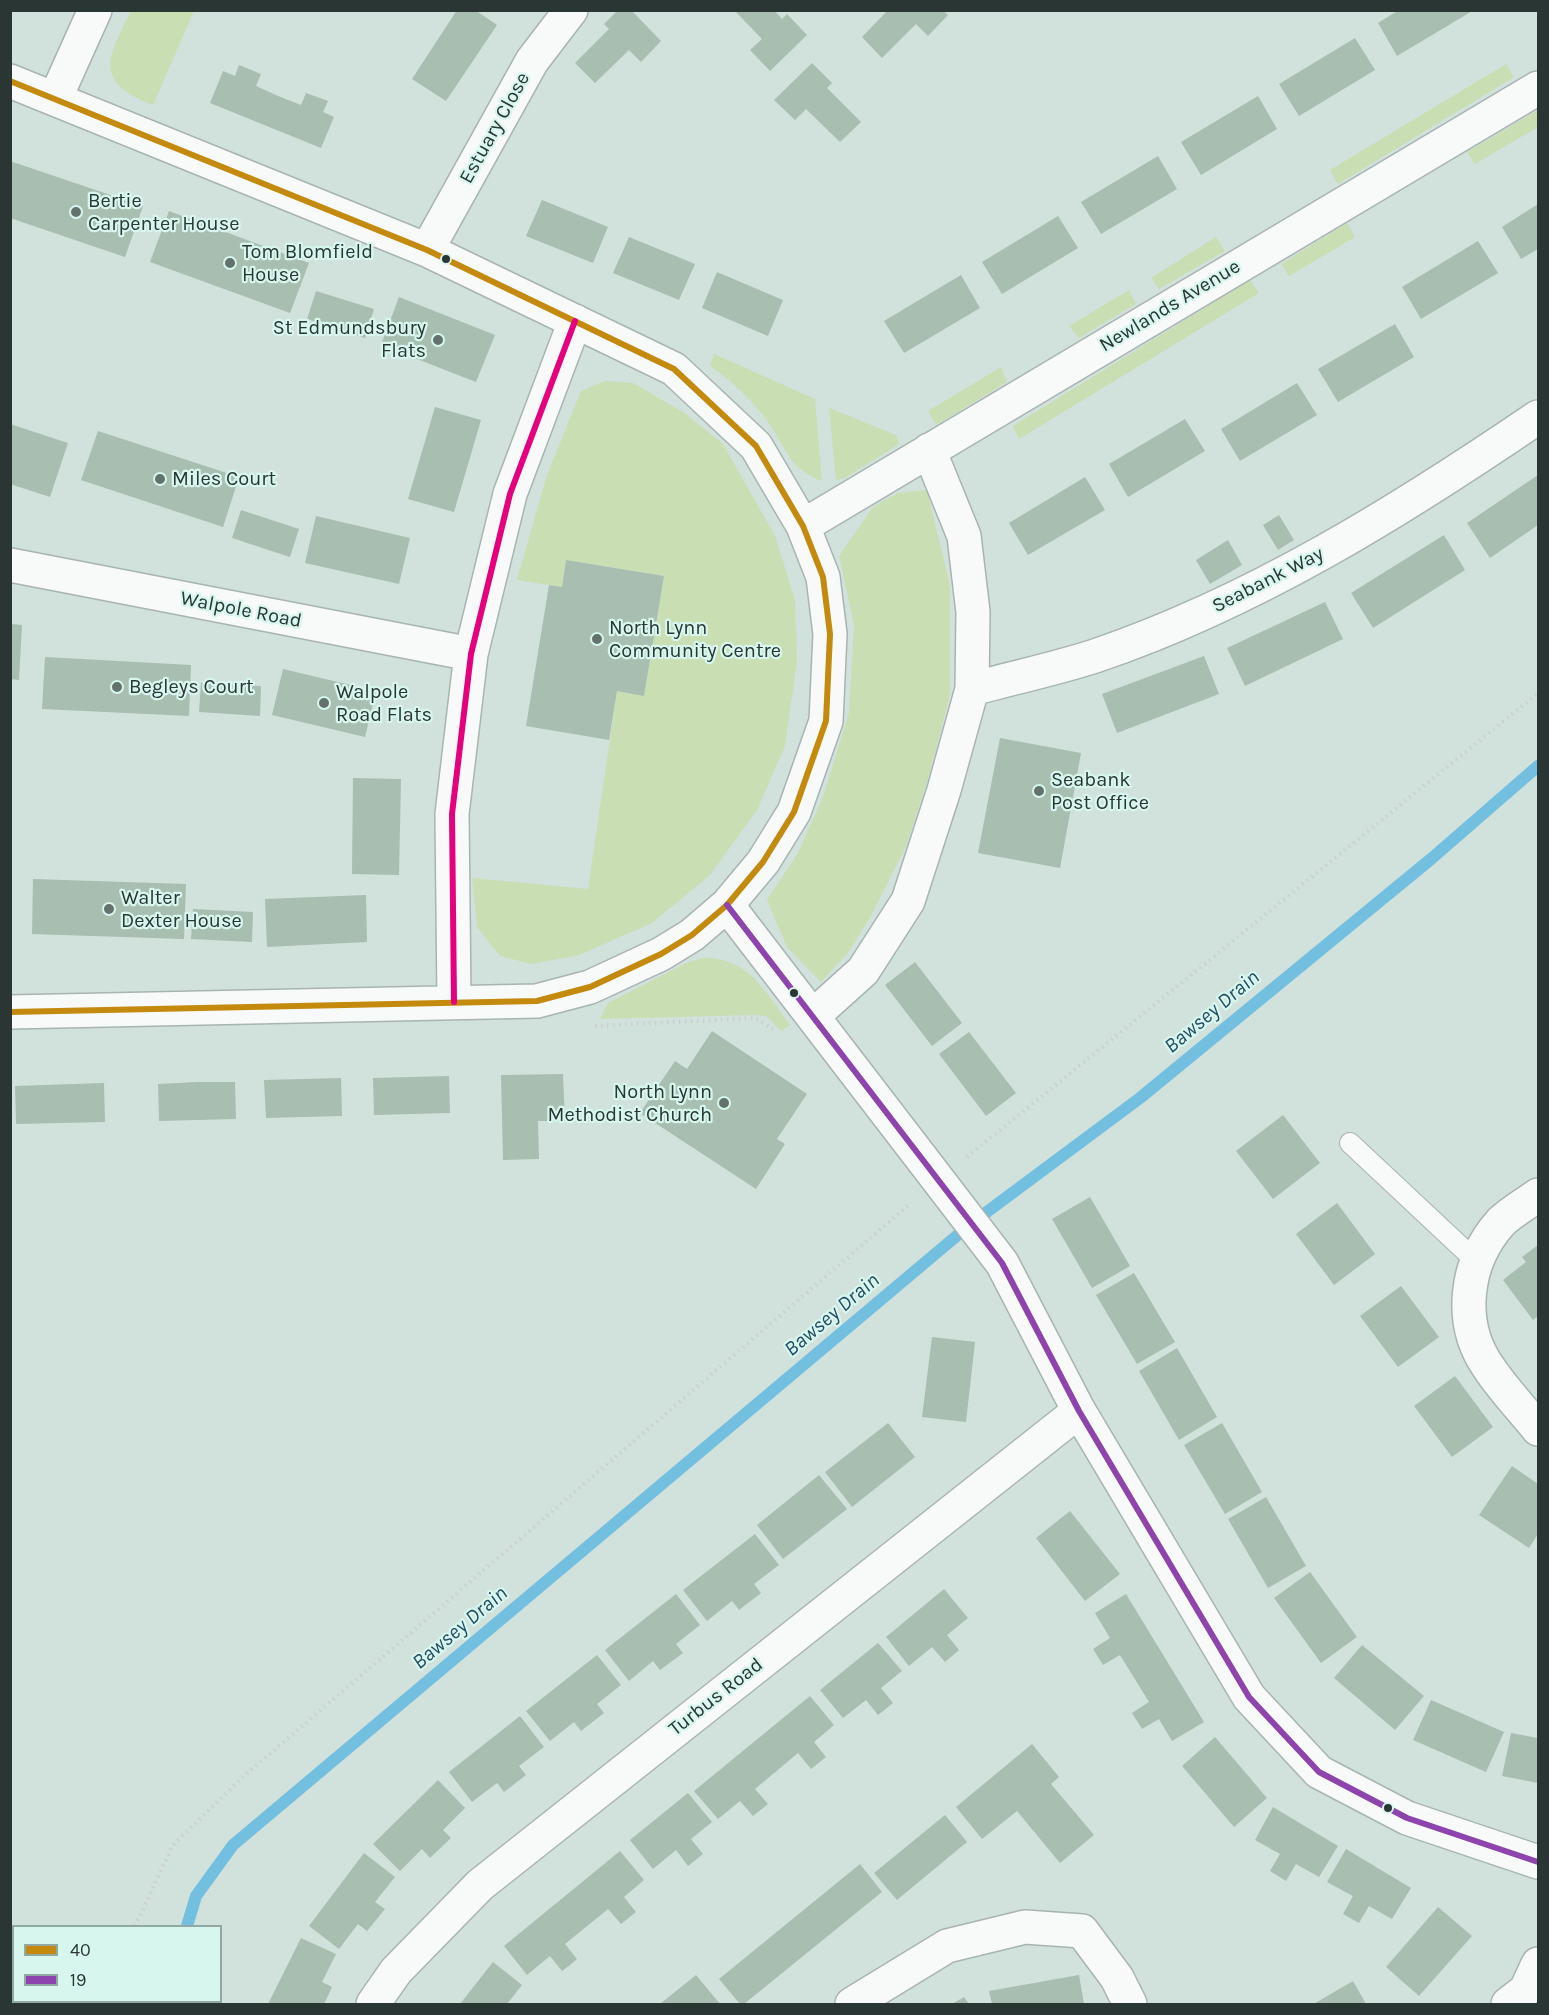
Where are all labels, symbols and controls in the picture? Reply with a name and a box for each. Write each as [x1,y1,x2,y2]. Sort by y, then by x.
street label: Estuary Close [455,68,535,188]
place label: Bertie Carpenter House [88,189,239,236]
marker: Bertie Carpenter House [69,205,83,219]
place label: Tom Blomfield House [242,240,373,287]
unlabelled marker [440,253,452,265]
street label: Newlands Avenue [1095,254,1245,358]
marker: Tom Blomfield House [223,256,237,270]
place label: St Edmundsbury Flats [273,316,426,363]
marker: St Edmundsbury Flats [431,333,445,347]
place label: Miles Court [172,467,276,491]
marker: Miles Court [153,472,167,486]
street label: Seabank Way [1208,542,1328,618]
street label: Walpole Road [178,586,304,634]
place label: North Lynn Community Centre [609,616,781,663]
marker: North Lynn Community Centre [590,632,604,646]
place label: Begleys Court [129,675,253,699]
marker: Begleys Court [110,680,124,694]
place label: Walpole Road Flats [336,680,432,727]
marker: Walpole Road Flats [317,696,331,710]
place label: Seabank Post Office [1051,768,1149,815]
marker: Seabank Post Office [1032,784,1046,798]
place label: Walter Dexter House [121,886,242,933]
marker: Walter Dexter House [102,902,116,916]
water label: Bawsey Drain [1159,965,1265,1059]
unlabelled marker [788,987,800,999]
place label: North Lynn Methodist Church [548,1080,712,1127]
marker: North Lynn Methodist Church [717,1096,731,1110]
water label: Bawsey Drain [779,1268,885,1362]
water label: Bawsey Drain [407,1581,513,1675]
street label: Turbus Road [664,1653,768,1741]
unlabelled marker [1382,1802,1394,1814]
legend [12,1925,222,2003]
text: 40 [70,1939,91,1961]
text: 19 [70,1969,86,1991]

